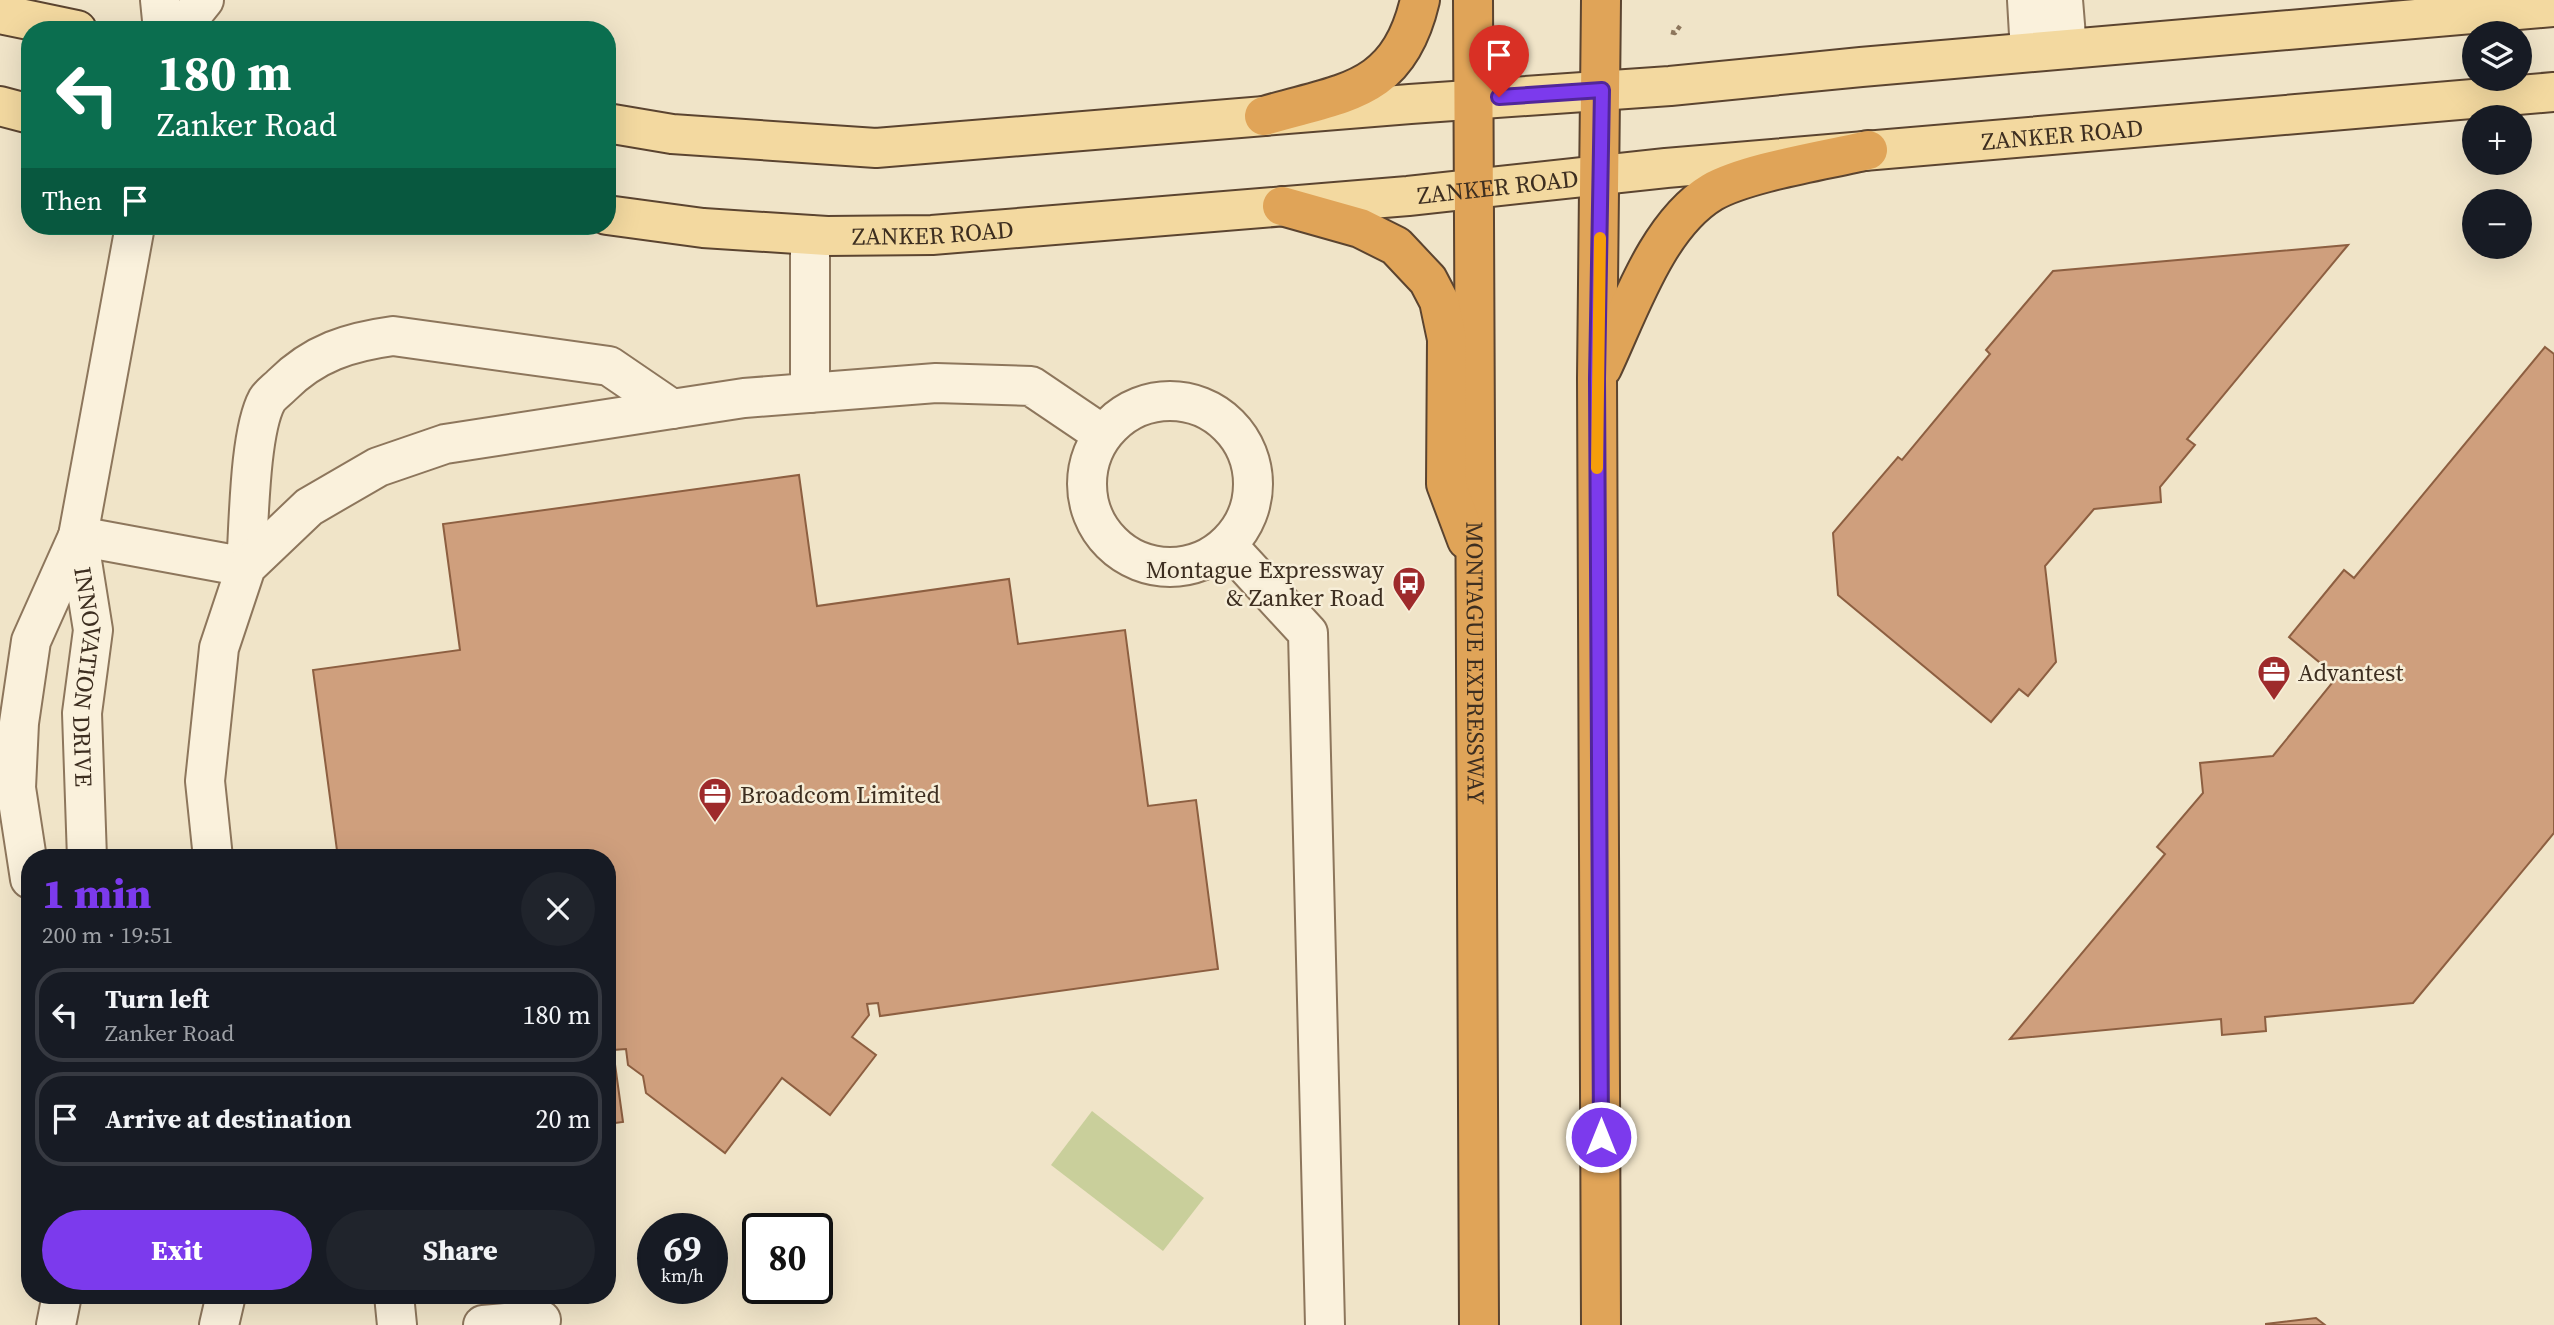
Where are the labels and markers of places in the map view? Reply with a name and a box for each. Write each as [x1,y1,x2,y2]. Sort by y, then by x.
pin [1469,25,1529,97]
place label: Montague Expressway & Zanker Road [1146,553,1385,614]
bus stop icon: Montague Expressway & Zanker Road [1390,564,1428,613]
office icon: Advantest [2255,653,2293,702]
place label: Advantest [2298,656,2404,689]
office icon: Broadcom Limited [696,775,734,824]
place label: Broadcom Limited [740,778,940,811]

